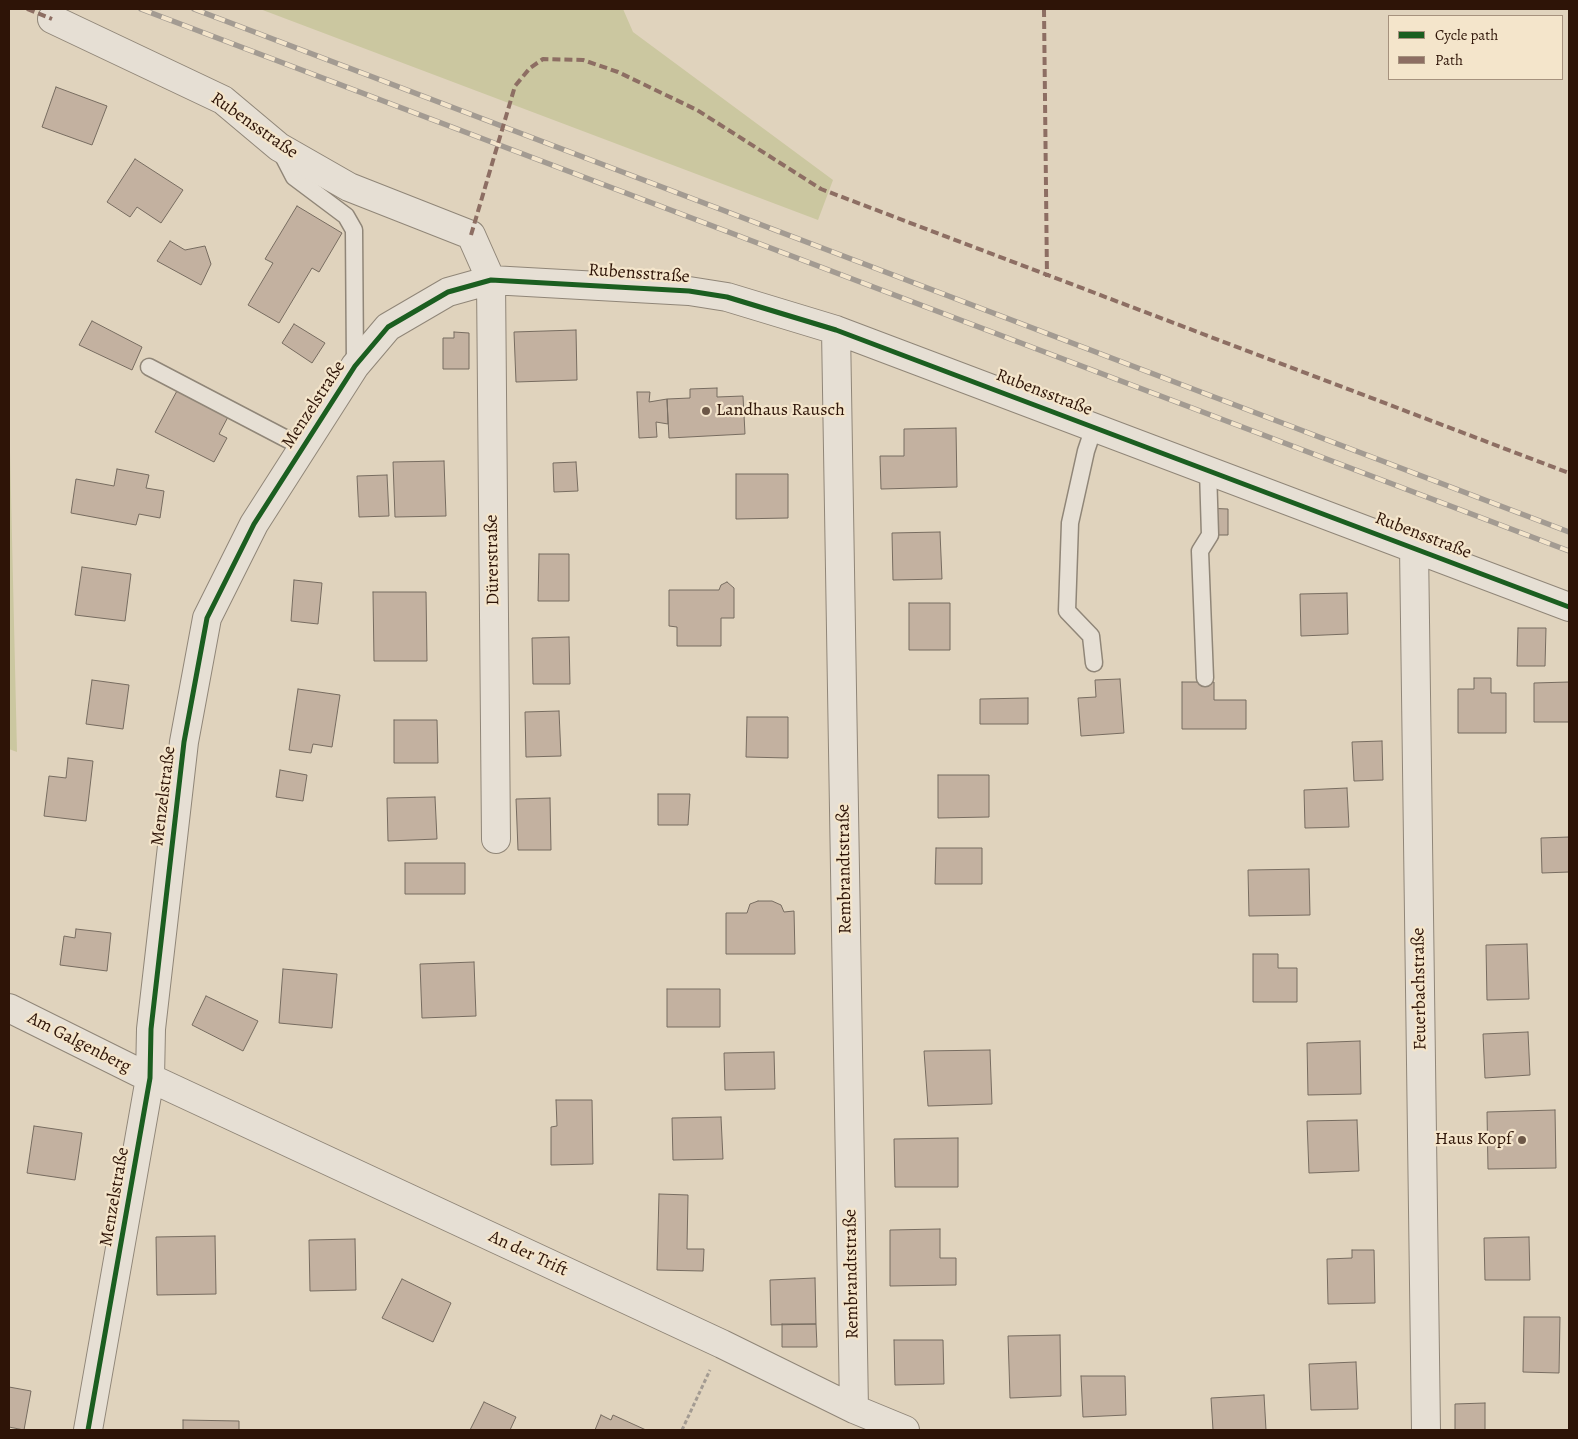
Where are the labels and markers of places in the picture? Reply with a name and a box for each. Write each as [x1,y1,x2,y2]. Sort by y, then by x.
place label: Landhaus Rausch [716,400,845,422]
marker: Landhaus Rausch [700,405,712,417]
place label: Haus Kopf [1435,1129,1512,1151]
marker: Haus Kopf [1516,1134,1528,1146]

